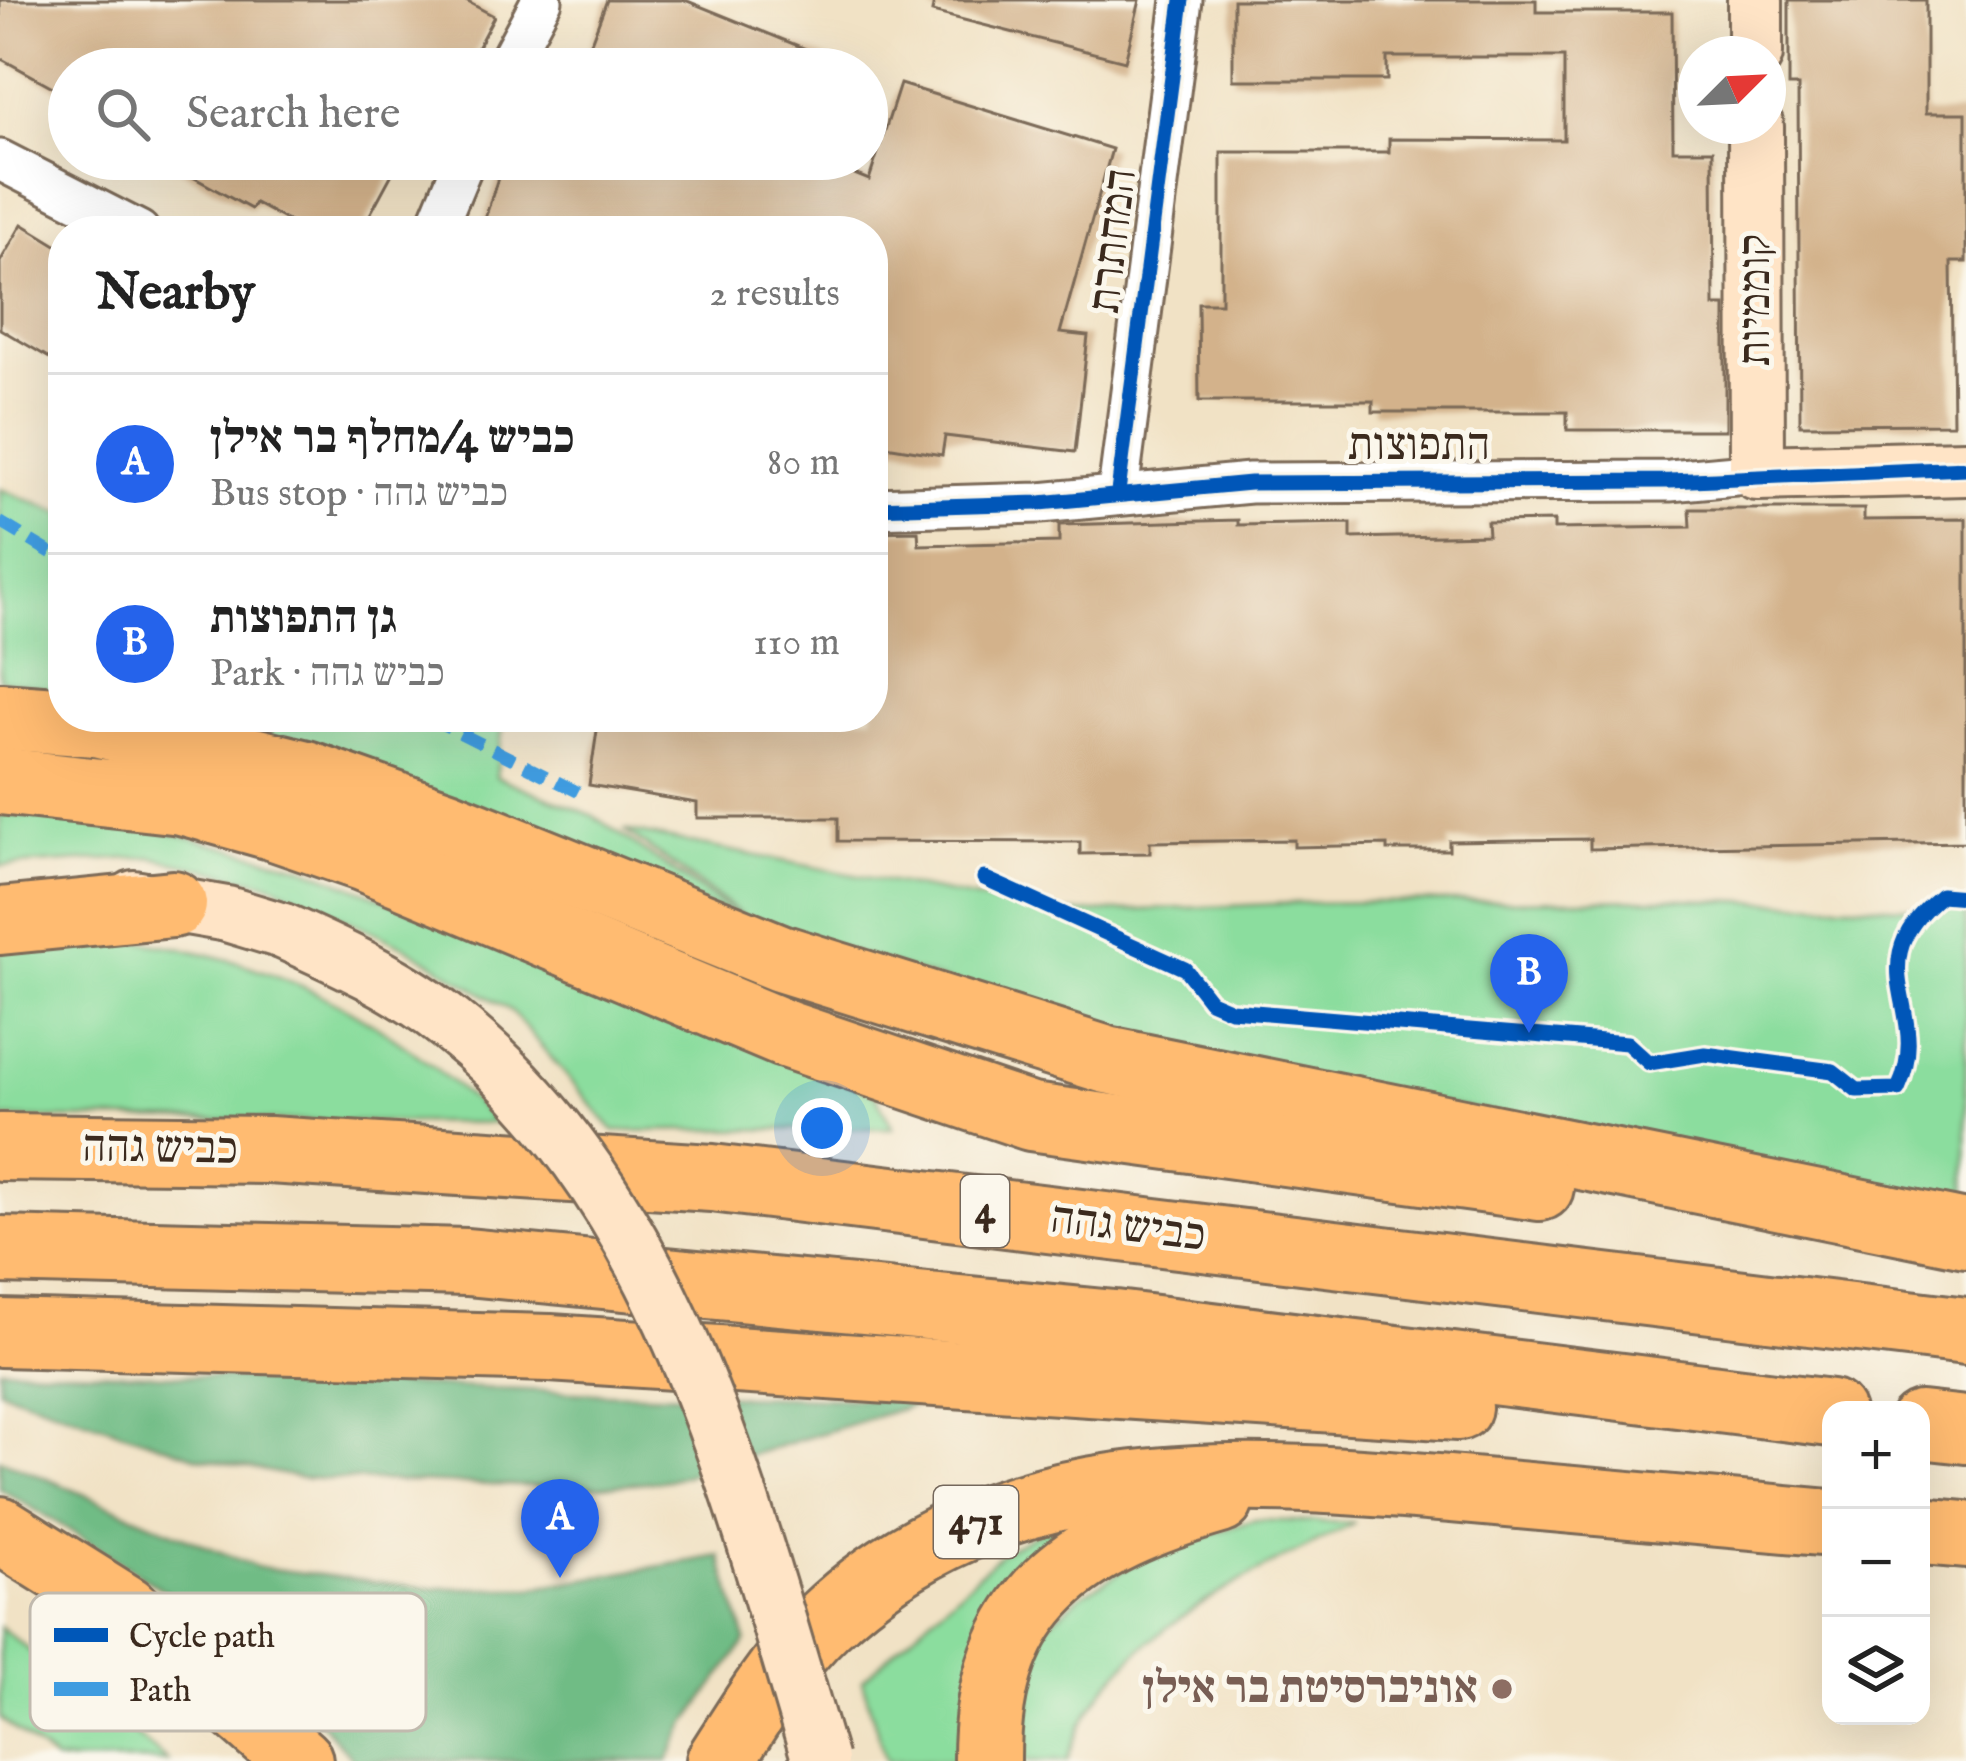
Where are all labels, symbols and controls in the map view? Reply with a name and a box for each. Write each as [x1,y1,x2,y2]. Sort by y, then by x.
north arrow [1678,36,1786,144]
search box [48,48,888,180]
icon: search [90,81,156,147]
text: Search here [186,86,400,143]
street label: המחתרת [1077,166,1151,316]
street label: קוממיות [1728,234,1785,366]
text: Nearby [96,262,255,327]
text: 2 results [709,270,840,319]
text: כביש 4/מחלף בר אילן [210,411,575,468]
street label: התפוצות [1348,418,1490,475]
text: A [122,439,148,488]
text: 80 m [767,439,840,488]
text: Bus stop · כביש גהה [210,470,508,519]
text: גן התפוצות [210,591,397,648]
text: B [122,619,148,668]
text: 110 m [753,619,840,668]
text: Park · כביש גהה [210,650,445,699]
pin: B [1490,934,1568,1033]
your location [792,1098,852,1158]
street label: כביש גהה [82,1119,238,1179]
road number: 4 [961,1175,1009,1247]
street label: כביש גהה [1047,1190,1209,1266]
map controls [1822,1401,1930,1725]
button: + [1822,1401,1930,1509]
pin: A [521,1479,599,1578]
road number: 471 [934,1486,1018,1558]
button: − [1822,1509,1930,1617]
legend [30,1593,426,1731]
text: Cycle path [129,1617,275,1659]
button: layers [1822,1617,1930,1725]
place label: אוניברסיטת בר אילן [1143,1661,1478,1718]
text: Path [129,1671,191,1713]
marker: אוניברסיטת בר אילן [1489,1676,1515,1702]

